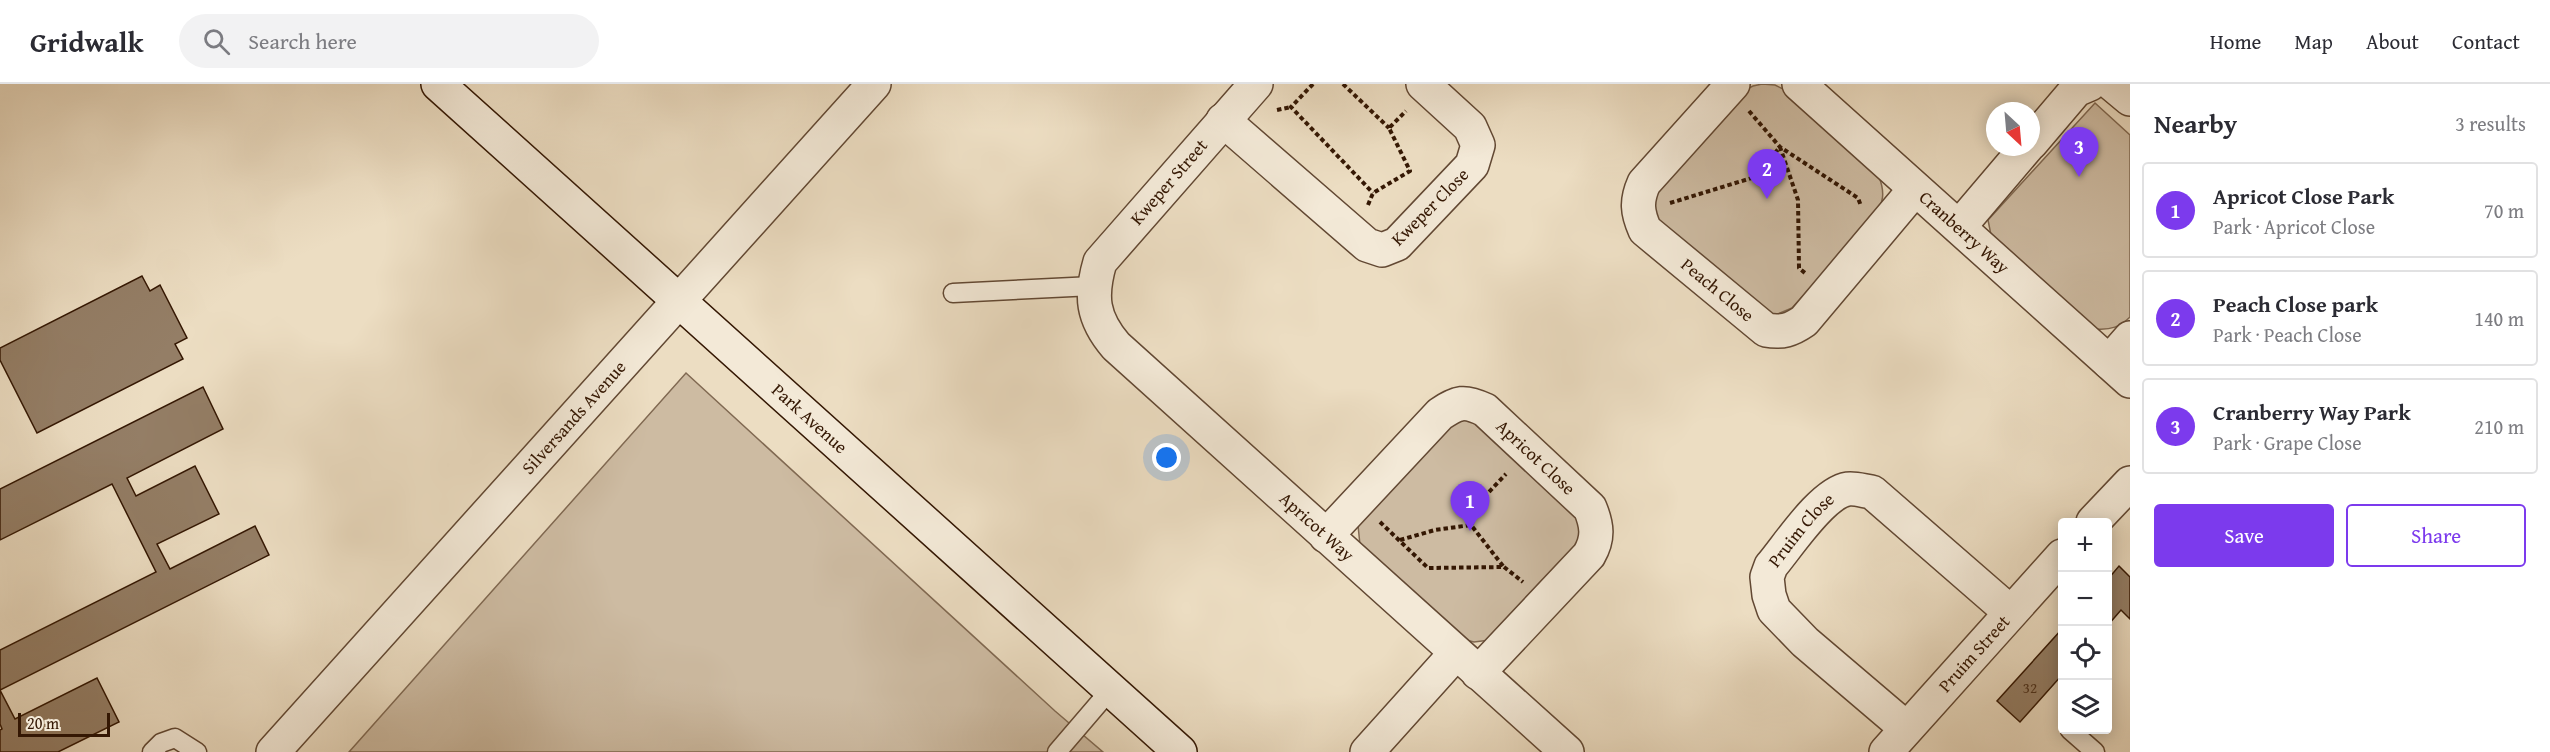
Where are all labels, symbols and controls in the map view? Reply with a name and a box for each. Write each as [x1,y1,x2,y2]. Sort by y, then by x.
search box [179,14,599,68]
text: Gridwalk [30,21,143,62]
icon: search [200,25,233,58]
text: Search here [248,25,357,57]
text: Home [2210,26,2261,57]
text: Map [2294,26,2333,57]
text: About [2366,26,2419,57]
text: Contact [2452,26,2520,57]
north arrow [1986,102,2040,156]
text: Nearby [2154,104,2237,143]
text: 3 results [2455,109,2526,138]
pin: 3 [2060,128,2098,177]
street label: Kweper Street [1123,132,1214,231]
pin: 2 [1748,150,1786,199]
street label: Kweper Close [1385,162,1475,252]
text: Apricot Close Park [2213,180,2394,212]
street label: Cranberry Way [1913,184,2016,280]
text: 1 [2170,196,2181,225]
text: 70 m [2484,196,2524,225]
text: Park · Apricot Close [2213,212,2375,241]
street label: Peach Close [1675,251,1760,328]
text: Peach Close park [2213,288,2378,320]
text: 2 [2170,304,2181,333]
text: 140 m [2474,304,2524,333]
text: Park · Peach Close [2213,320,2362,349]
street label: Silversands Avenue [515,354,632,480]
street label: Park Avenue [766,377,854,460]
text: Cranberry Way Park [2213,396,2411,428]
text: 3 [2170,412,2181,441]
text: 210 m [2474,412,2524,441]
street label: Apricot Close [1490,413,1582,501]
text: Park · Grape Close [2213,428,2362,457]
your location [1152,443,1181,472]
pin: 1 [1450,482,1490,531]
street label: Apricot Way [1274,485,1361,567]
street label: Pruim Close [1761,486,1840,573]
button: Save [2154,504,2334,567]
button: Share [2346,504,2526,567]
map controls [2058,518,2112,734]
button: + [2058,518,2112,572]
button: − [2058,572,2112,626]
street label: Pruim Street [1932,608,2016,698]
button: locate [2058,626,2112,680]
house number: 32 [2023,677,2037,698]
button: layers [2058,680,2112,734]
scale bar [18,710,110,738]
text: 20 m [27,711,59,735]

